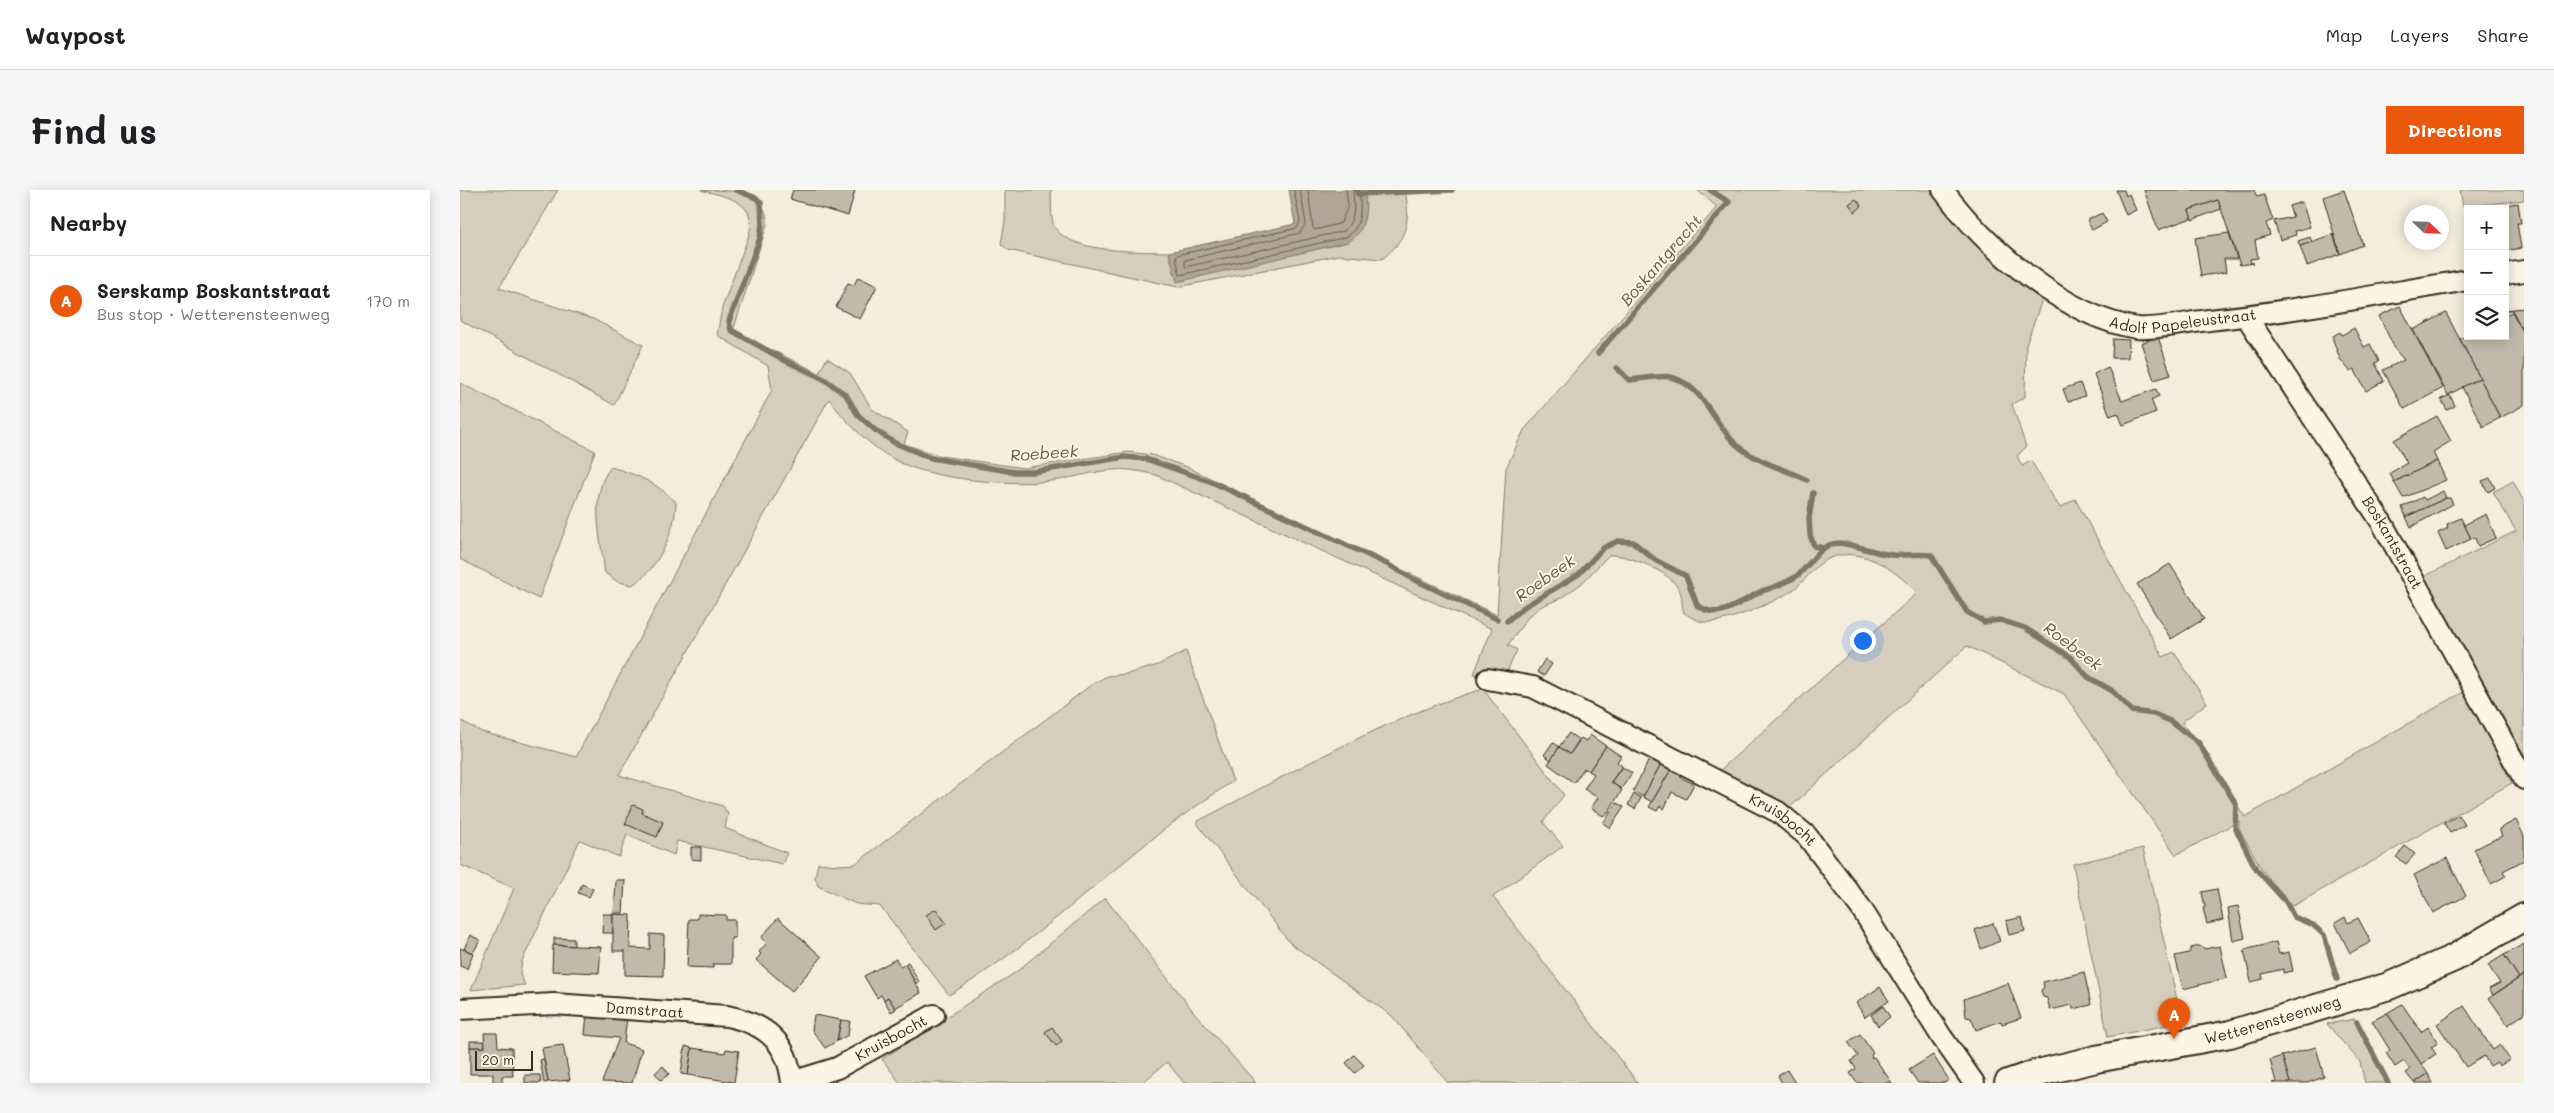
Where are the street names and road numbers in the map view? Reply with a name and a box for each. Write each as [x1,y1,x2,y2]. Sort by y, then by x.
street label: Adolf Papeleustraat [2107,303,2257,337]
street label: Boskantstraat [2358,492,2428,593]
street label: Kruisbocht [1746,788,1822,850]
street label: Wetterensteenweg [2203,990,2343,1048]
street label: Damstraat [605,997,685,1022]
street label: Kruisbocht [851,1010,930,1065]

